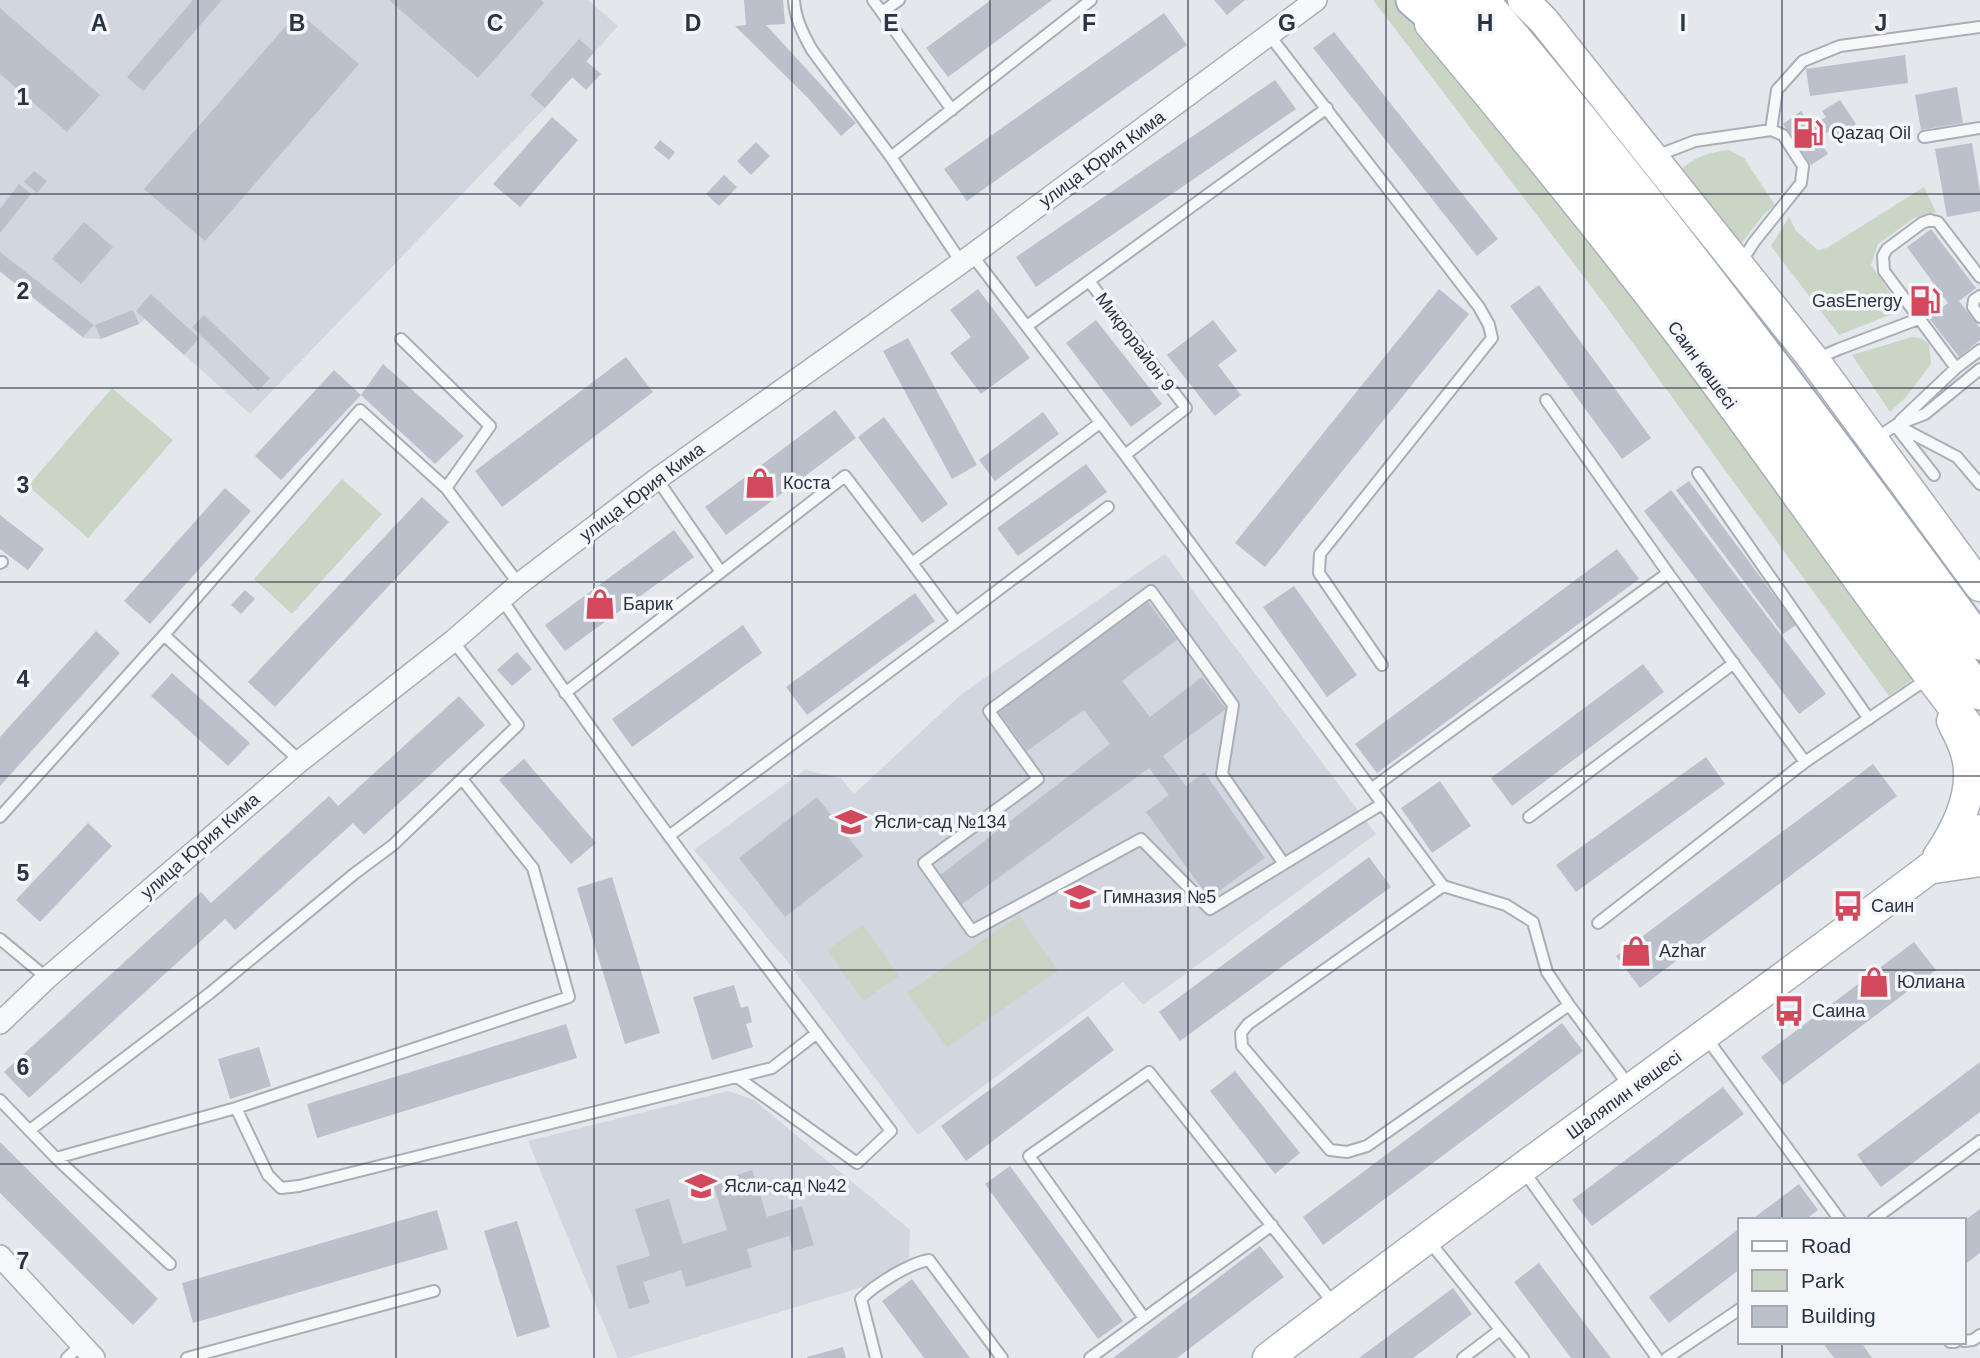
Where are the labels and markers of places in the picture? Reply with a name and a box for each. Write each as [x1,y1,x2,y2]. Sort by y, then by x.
fuel station icon: Qazaq Oil [1791,116,1825,150]
place label: Qazaq Oil [1831,123,1911,143]
fuel station icon: GasEnergy [1908,284,1942,318]
place label: GasEnergy [1812,291,1902,311]
shop icon: Коста [743,466,777,500]
place label: Коста [783,473,832,493]
shop icon: Барик [583,587,617,621]
place label: Барик [623,594,673,614]
school or university icon: Ясли-сад №134 [834,805,868,839]
place label: Ясли-сад №134 [874,812,1006,832]
school or university icon: Гимназия №5 [1063,880,1097,914]
place label: Гимназия №5 [1103,887,1216,907]
bus stop icon: Саин [1831,889,1865,923]
place label: Саин [1871,896,1914,916]
shop icon: Azhar [1619,934,1653,968]
place label: Azhar [1659,941,1706,961]
shop icon: Юлиана [1857,965,1891,999]
place label: Юлиана [1897,972,1966,992]
bus stop icon: Саина [1772,994,1806,1028]
place label: Саина [1812,1001,1866,1021]
school or university icon: Ясли-сад №42 [684,1169,718,1203]
place label: Ясли-сад №42 [724,1176,846,1196]

